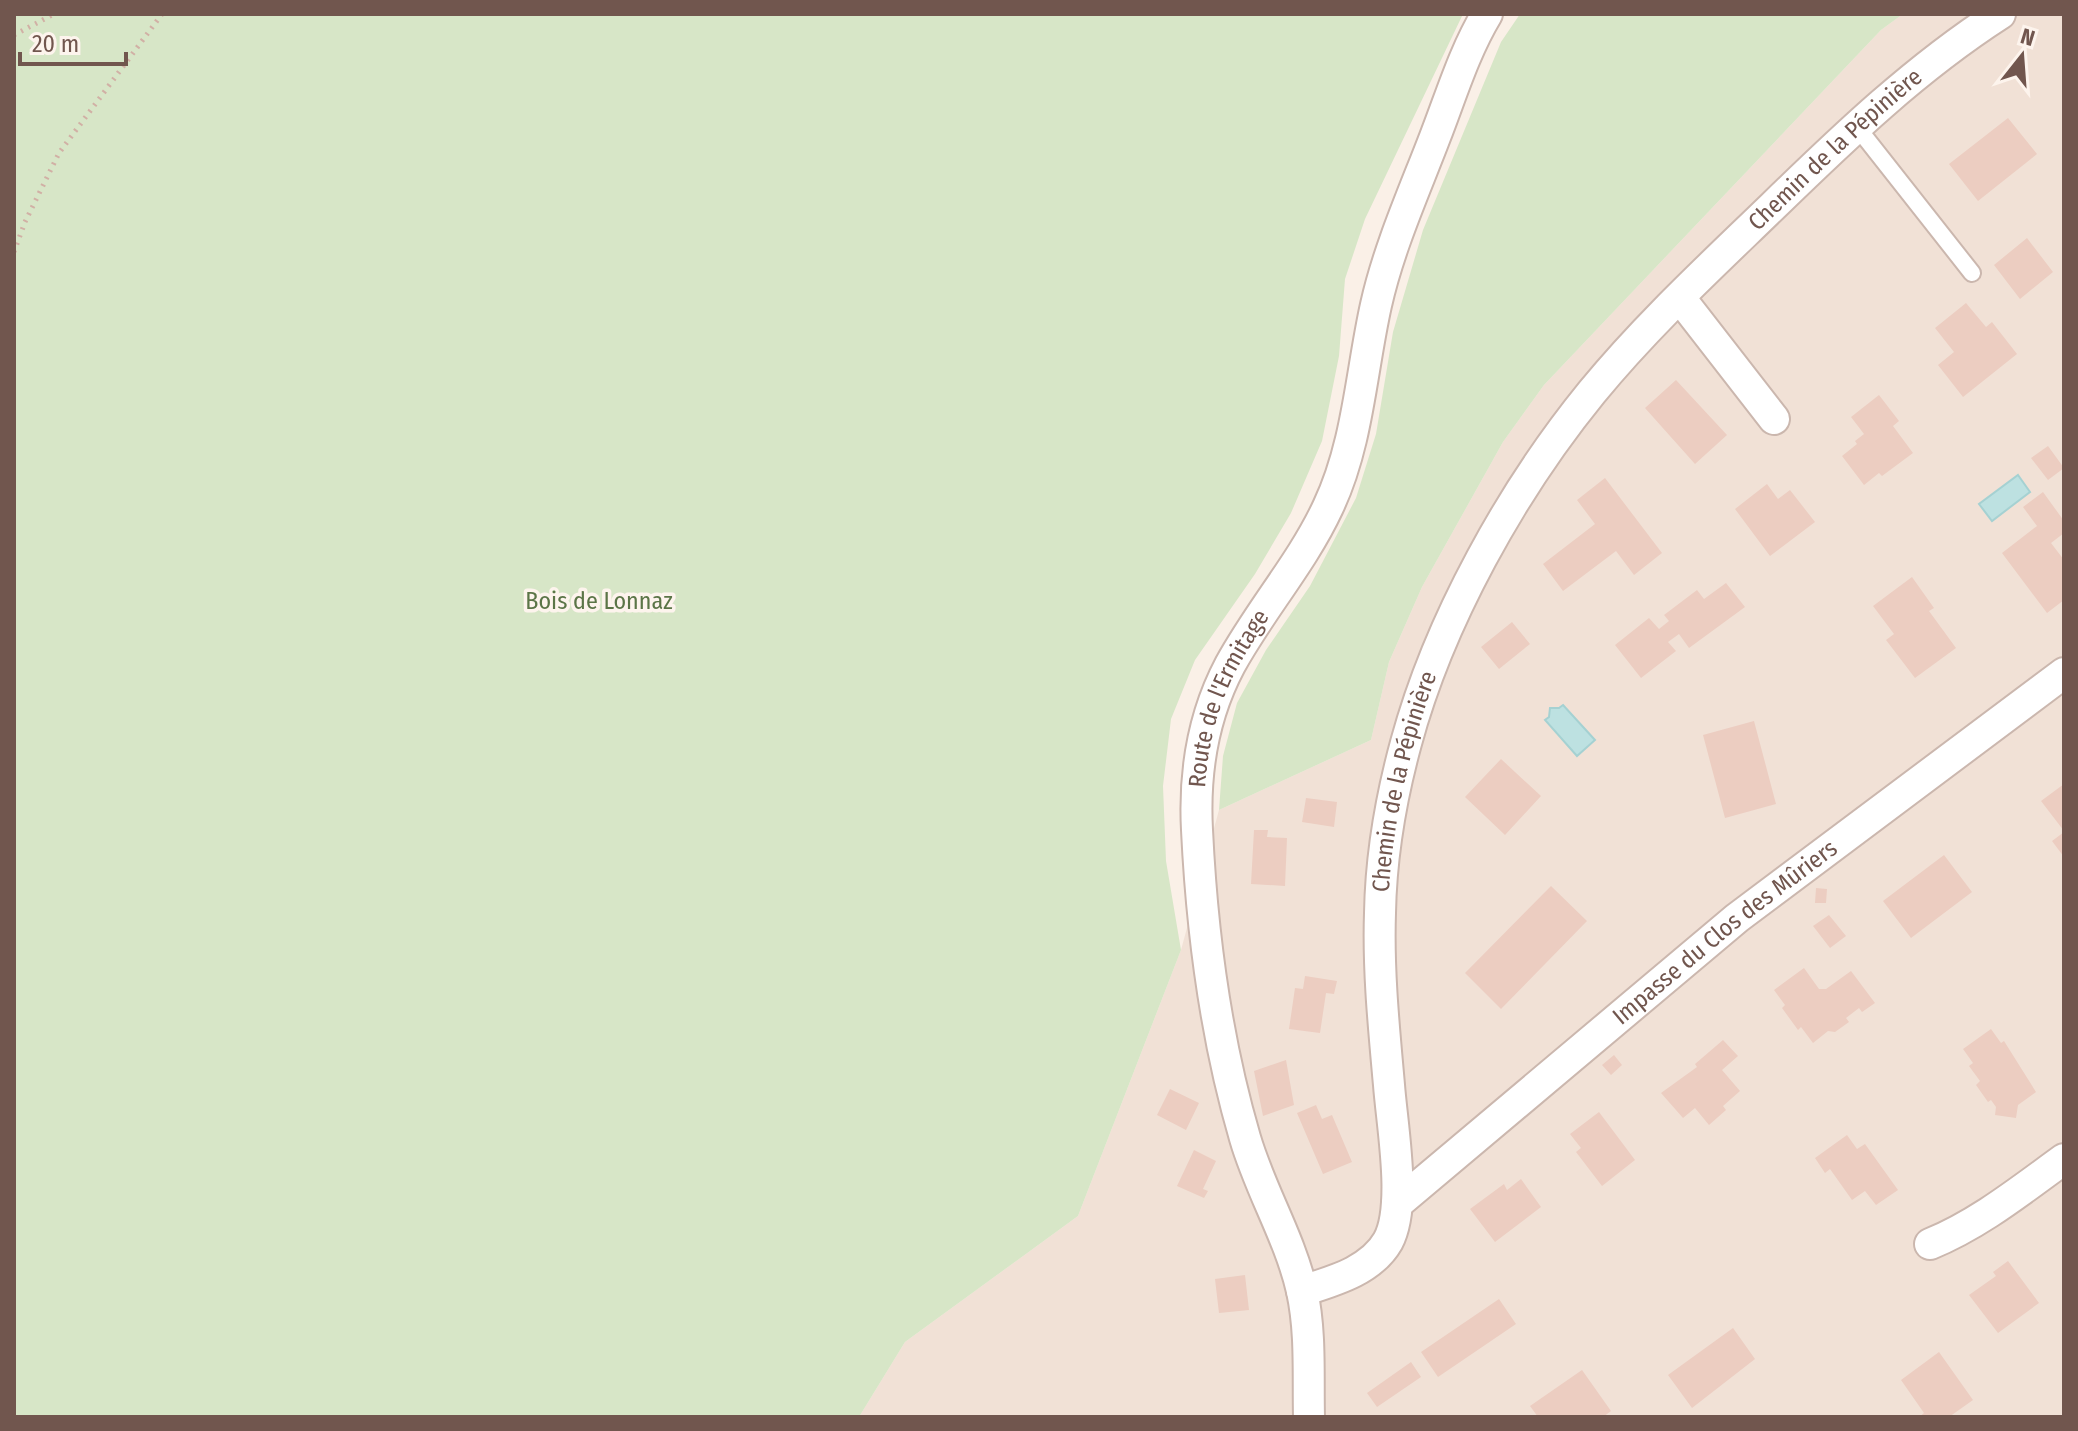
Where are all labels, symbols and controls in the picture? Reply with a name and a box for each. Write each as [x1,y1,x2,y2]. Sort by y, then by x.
scale bar [20,16,126,66]
north arrow [1982,16,2062,96]
text: N [2017,23,2038,52]
text: 20 m [32,30,79,58]
street label: Chemin de la Pépinière [1742,62,1927,236]
park label: Bois de Lonnaz [525,587,673,615]
street label: Route de l'Ermitage [1183,604,1275,788]
street label: Chemin de la Pépinière [1367,667,1442,893]
street label: Impasse du Clos des Mûriers [1607,834,1843,1030]

